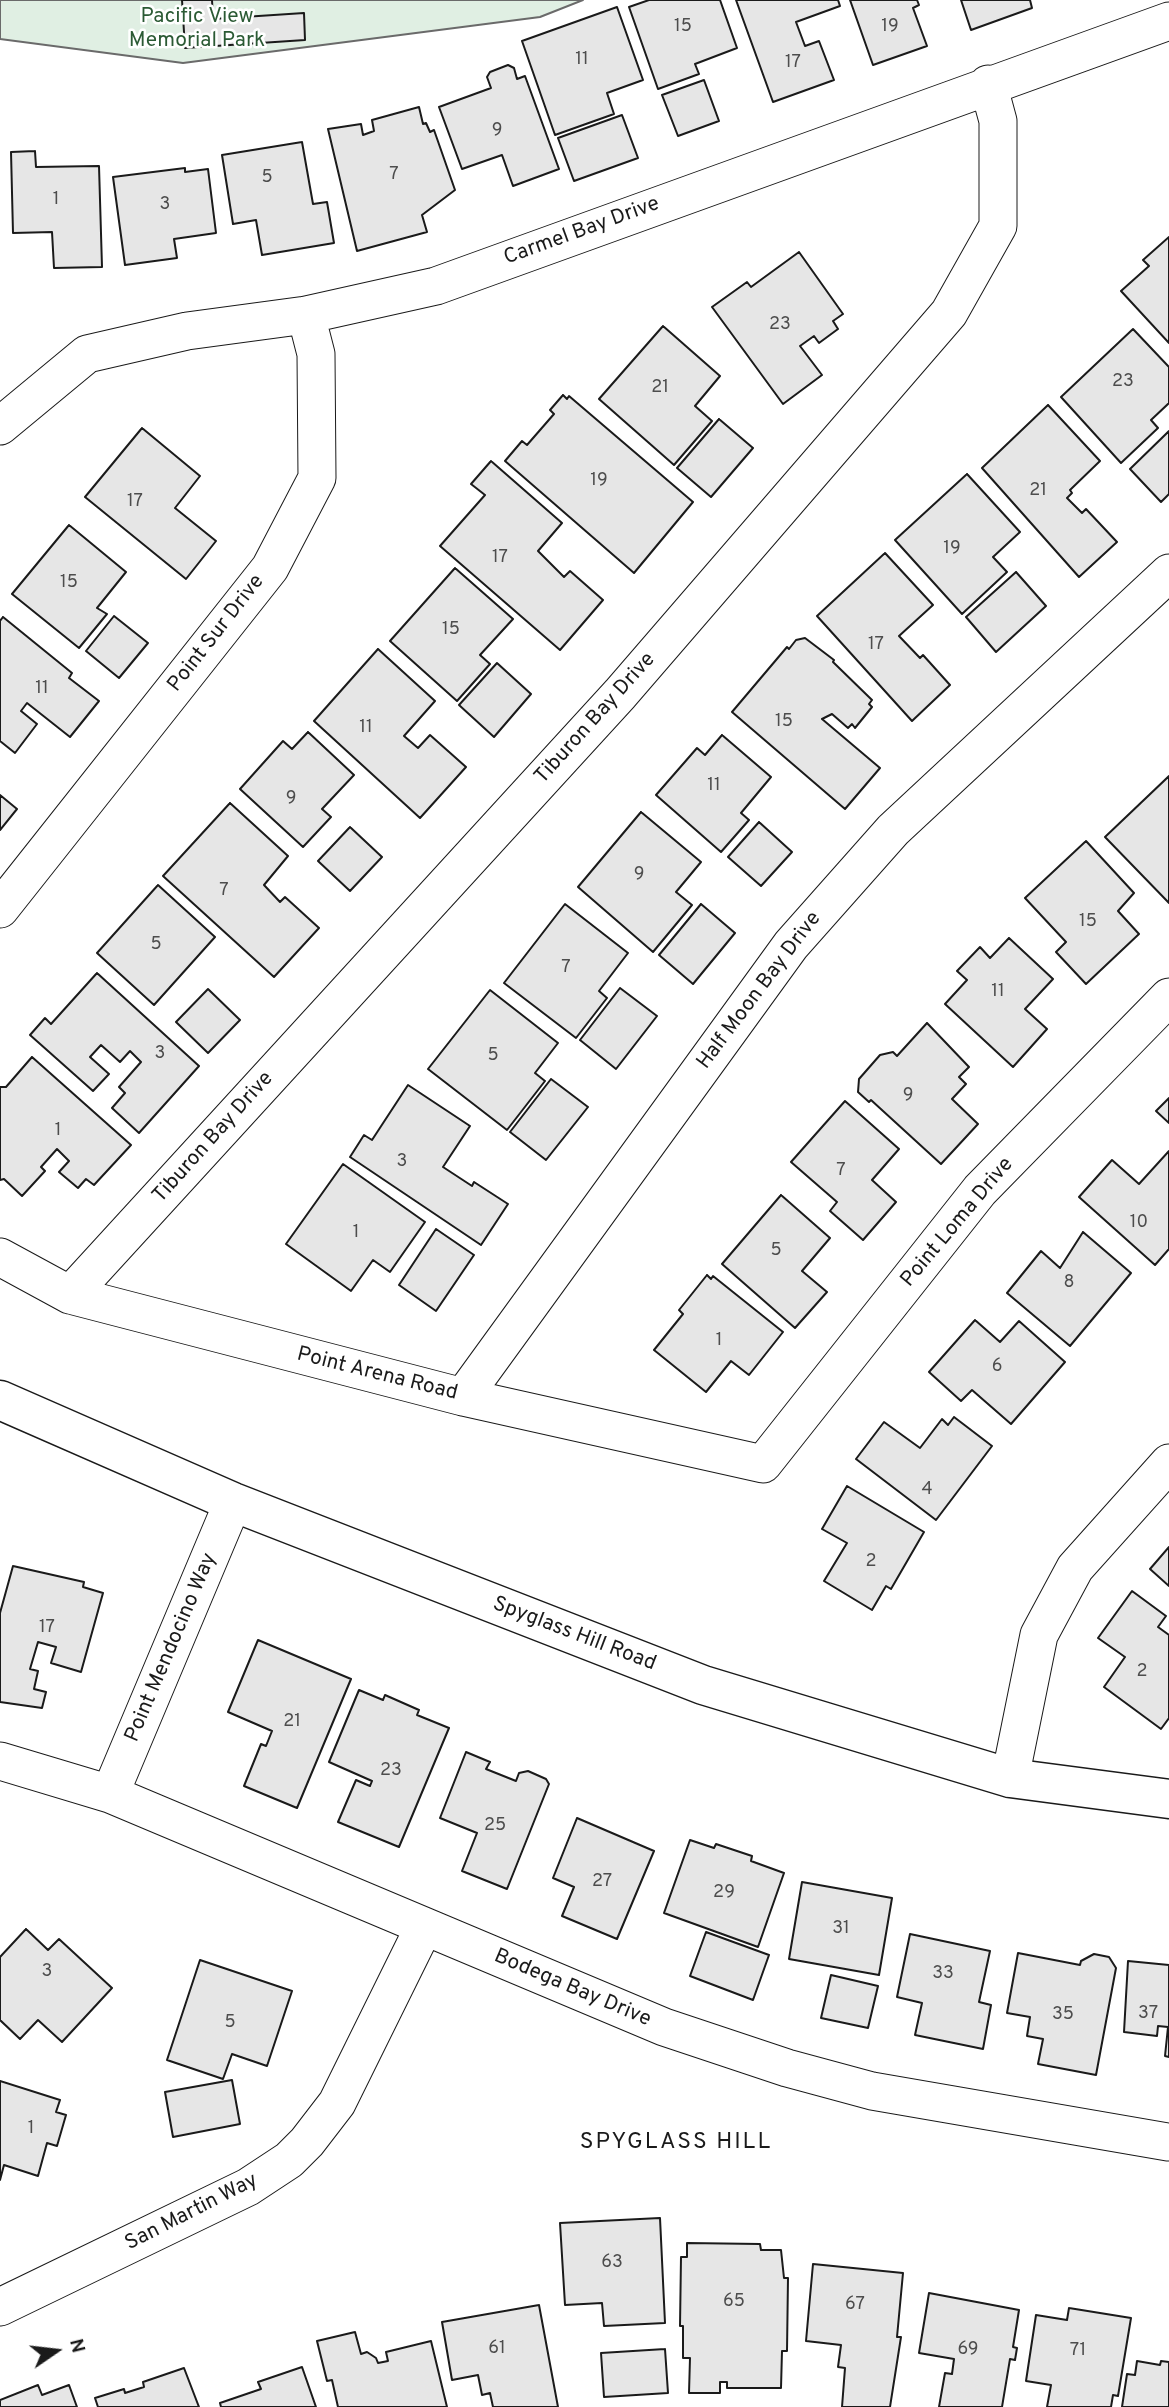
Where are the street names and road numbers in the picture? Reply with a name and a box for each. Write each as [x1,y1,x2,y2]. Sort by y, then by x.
street label: Carmel Bay Drive [501,192,663,272]
street label: Point Sur Drive [163,570,271,698]
street label: Tiburon Bay Drive [530,648,662,790]
street label: Half Moon Bay Drive [693,907,827,1075]
street label: Tiburon Bay Drive [148,1067,280,1209]
street label: Point Loma Drive [896,1153,1020,1293]
street label: Point Arena Road [294,1343,460,1407]
street label: Point Mendocino Way [121,1550,223,1746]
street label: Spyglass Hill Road [489,1592,659,1678]
street label: Bodega Bay Drive [490,1945,654,2033]
street label: San Martin Way [121,2169,263,2257]

